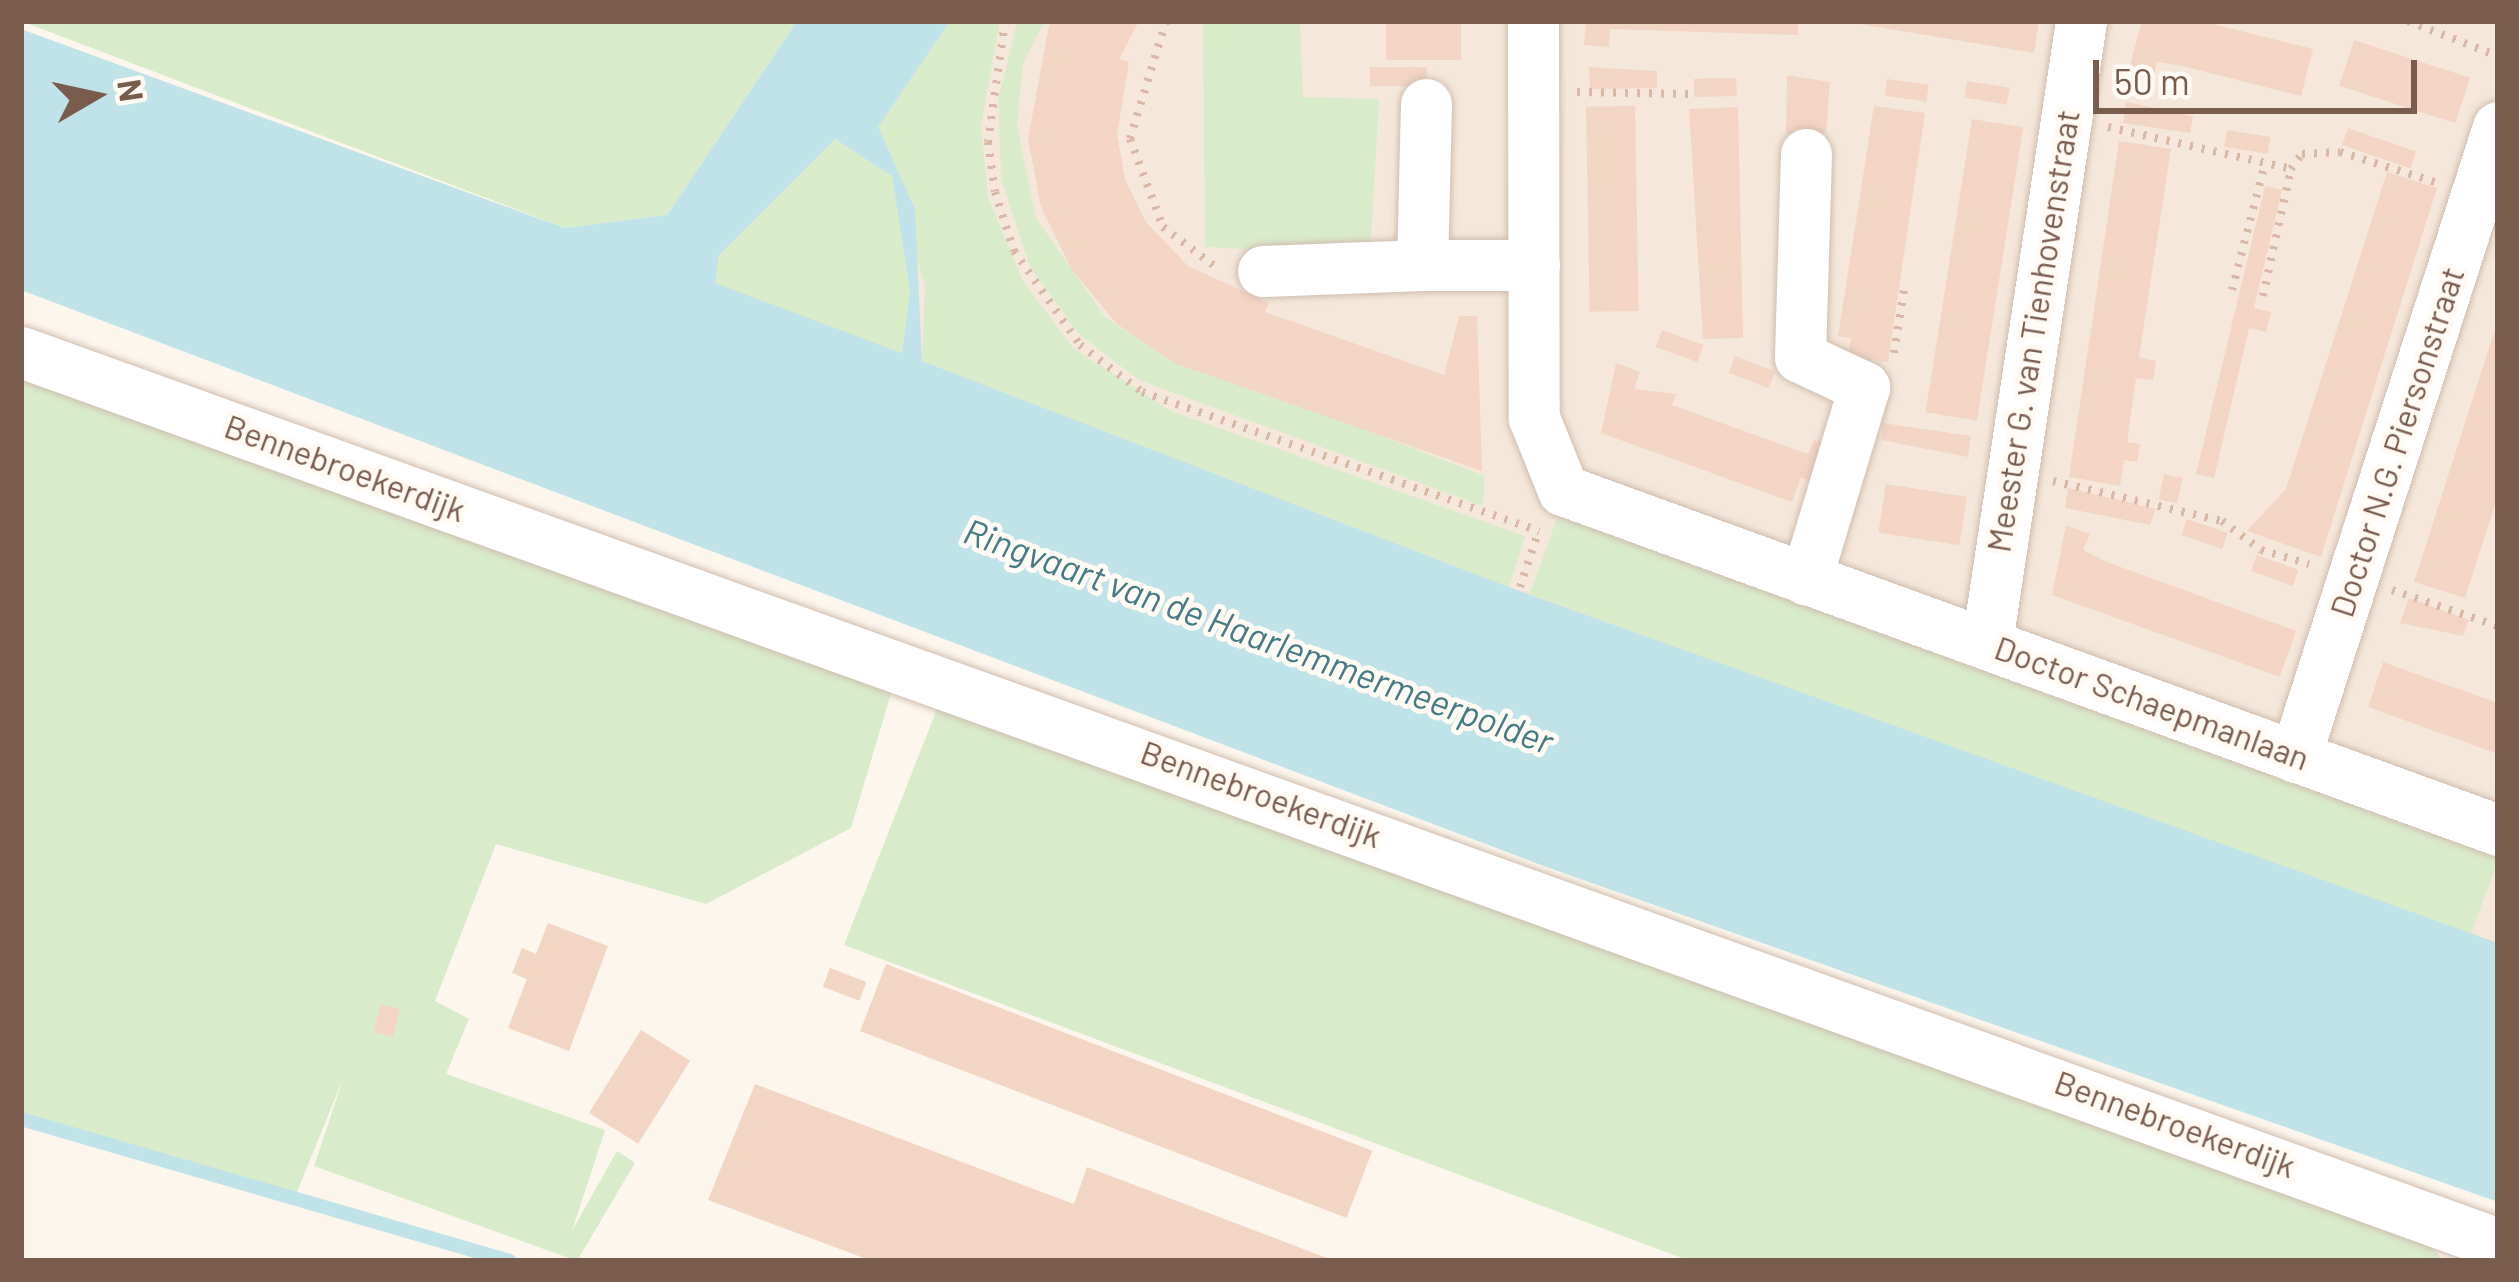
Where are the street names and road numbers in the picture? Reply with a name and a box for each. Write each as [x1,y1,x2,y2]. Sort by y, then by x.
street label: Meester G. van Tienhovenstraat [1978,107,2088,555]
street label: Doctor N.G. Piersonstraat [2322,262,2472,622]
street label: Bennebroekerdijk [219,406,471,530]
street label: Doctor Schaepmanlaan [1989,628,2315,778]
street label: Bennebroekerdijk [1135,732,1387,856]
street label: Bennebroekerdijk [2049,1062,2301,1186]

